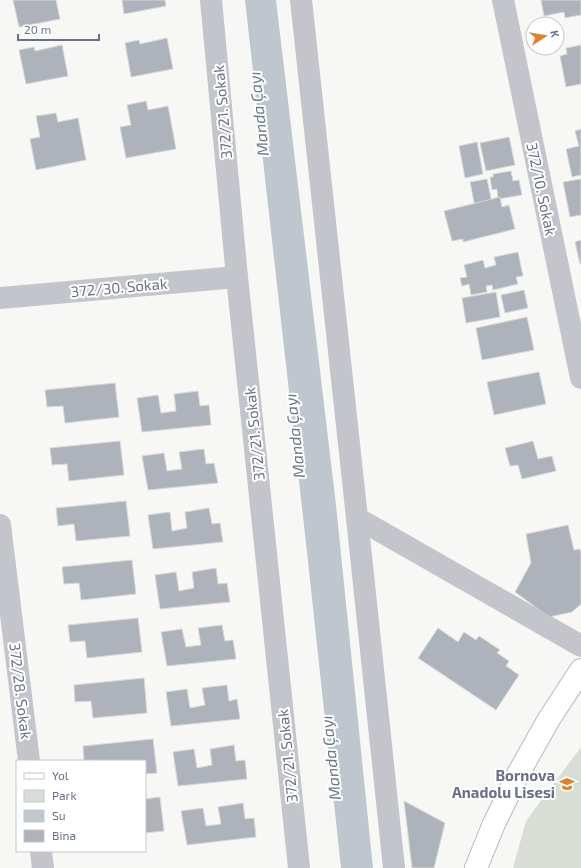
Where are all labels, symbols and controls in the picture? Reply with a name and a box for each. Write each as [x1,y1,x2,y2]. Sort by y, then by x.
scale bar [18,16,99,42]
north arrow [525,16,565,56]
text: 20 m [24,22,51,36]
text: K [548,29,562,39]
street label: 372/21. Sokak [209,64,235,160]
water label: Manda Çayı [244,71,273,157]
street label: 372/10. Sokak [523,141,561,237]
street label: 372/30. Sokak [70,274,168,300]
street label: 372/21. Sokak [240,386,268,482]
water label: Manda Çayı [280,393,309,479]
street label: 372/28. Sokak [6,642,36,741]
street label: 372/21. Sokak [273,708,301,804]
water label: Manda Çayı [316,715,345,801]
legend [16,760,146,852]
place label: Bornova Anadolu Lisesi [452,766,555,801]
text: Yol [52,768,69,782]
school or university icon: Bornova Anadolu Lisesi [558,775,576,793]
text: Park [52,788,77,802]
text: Su [52,808,66,822]
text: Bina [52,828,76,842]

